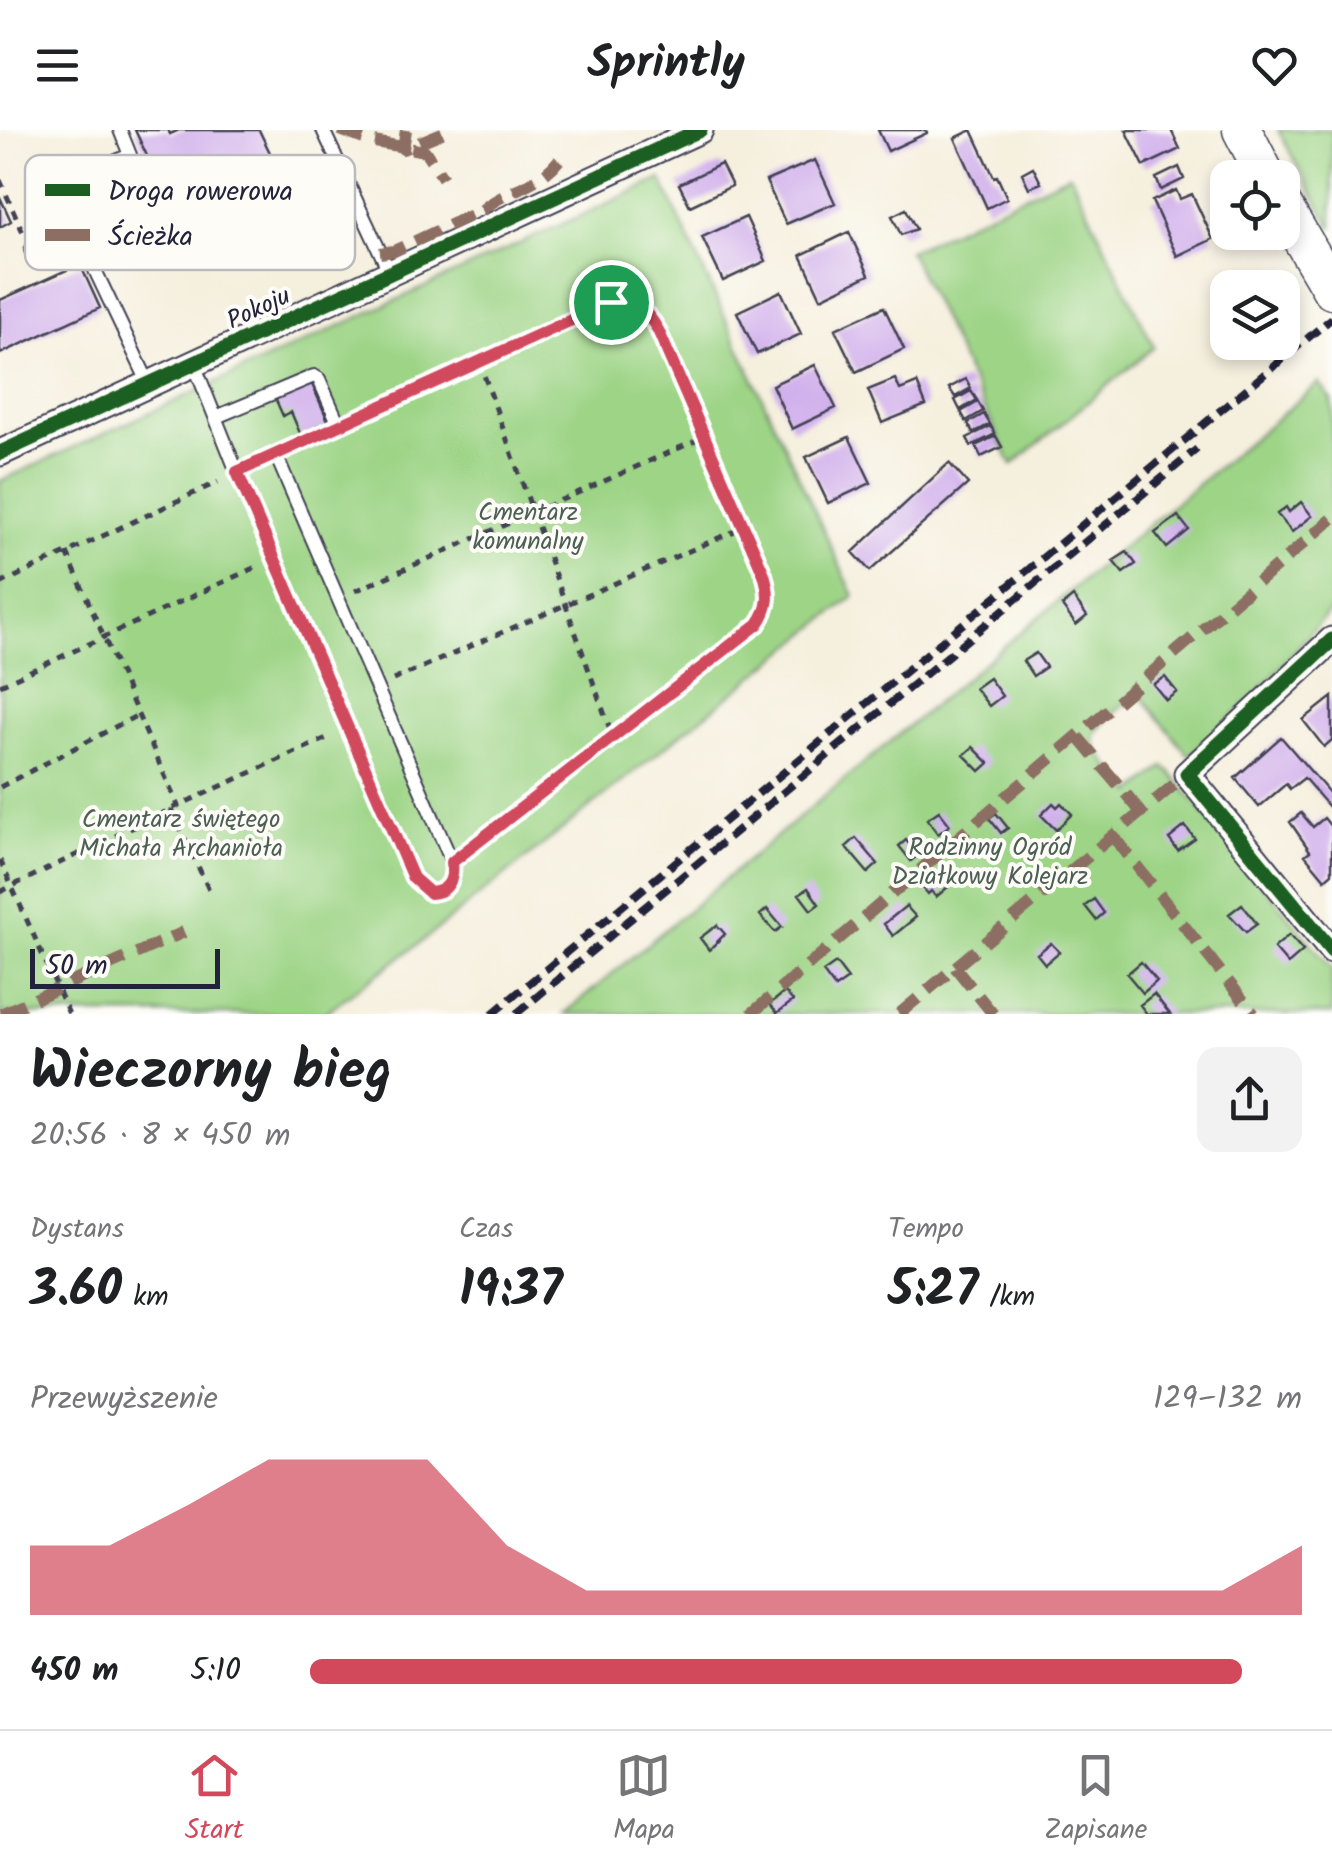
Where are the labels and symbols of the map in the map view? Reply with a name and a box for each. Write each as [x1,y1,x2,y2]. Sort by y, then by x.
legend [25,155,355,270]
text: Droga rowerowa [108,170,293,215]
text: Ścieżka [108,215,193,260]
pin [569,260,654,345]
street label: Pokoju [220,277,297,341]
park label: Cmentarz komunalny [472,493,584,562]
park label: Cmentarz świętego Michała Archanioła [79,800,283,869]
park label: Rodzinny Ogród Działkowy Kolejarz [892,828,1088,897]
scale bar [30,944,220,988]

